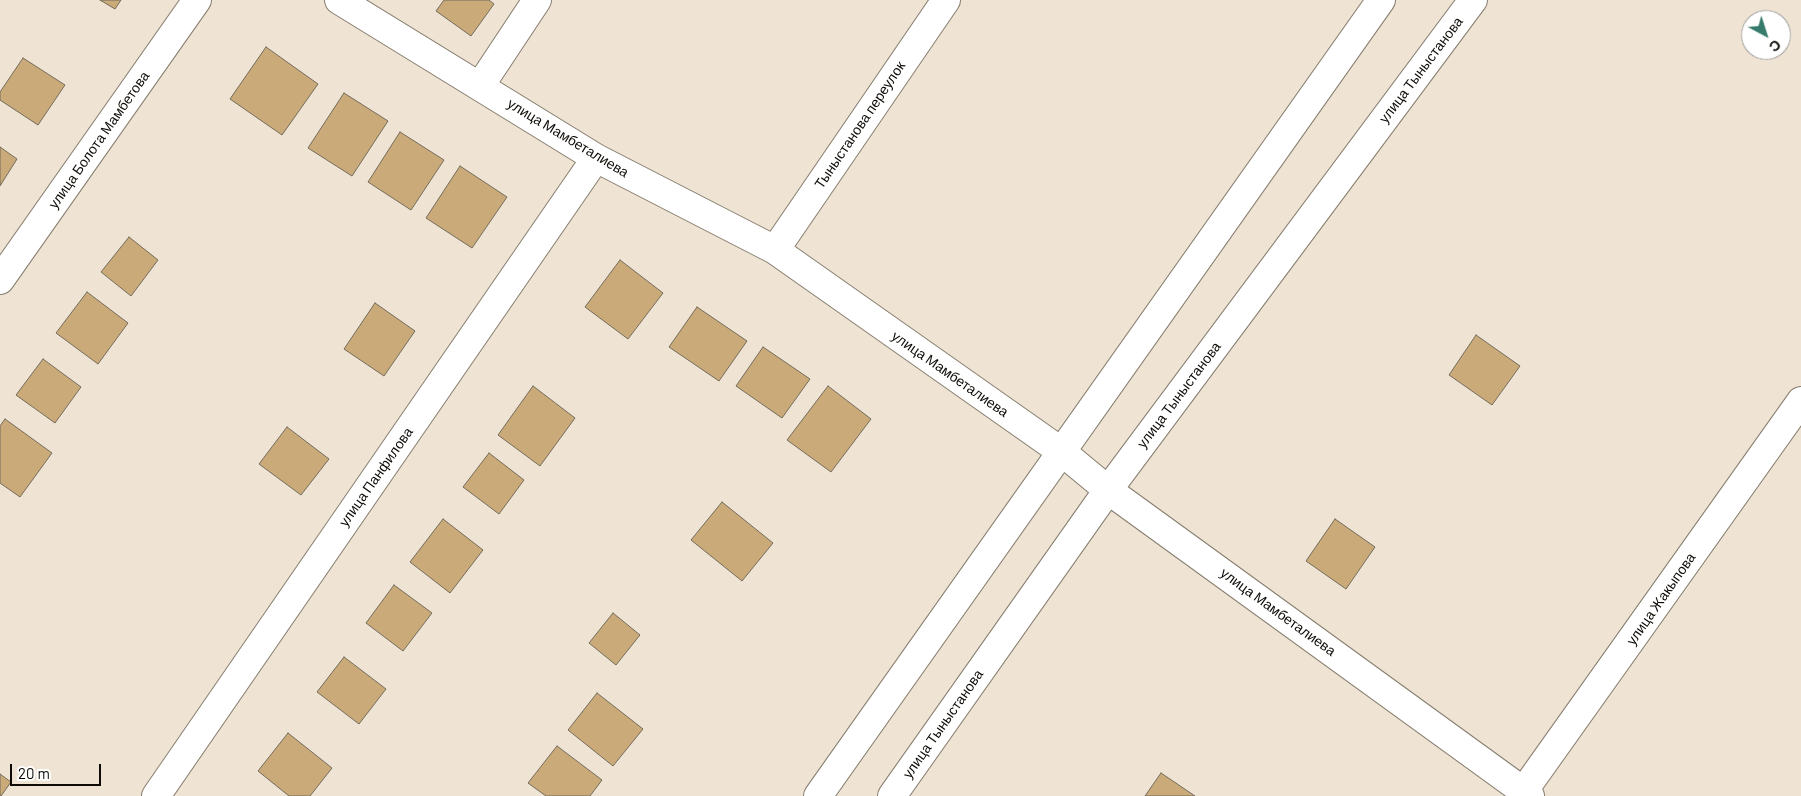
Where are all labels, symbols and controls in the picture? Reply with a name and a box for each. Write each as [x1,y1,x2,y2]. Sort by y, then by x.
north arrow [1741,10,1791,60]
street label: улица Тыныстанова [1376,14,1466,126]
text: С [1766,36,1785,56]
street label: Тыныстанова переулок [811,58,909,192]
street label: улица Болота Мамбетова [45,68,153,212]
street label: улица Мамбеталиева [504,95,632,181]
street label: улица Мамбеталиева [888,327,1012,421]
street label: улица Тыныстанова [1134,339,1224,451]
street label: улица Панфилова [335,424,417,530]
street label: улица Жакыпова [1623,550,1699,648]
street label: улица Мамбеталиева [1217,565,1339,659]
street label: улица Тыныстанова [899,666,987,782]
scale bar [12,754,104,786]
text: 20 m [18,764,50,782]

